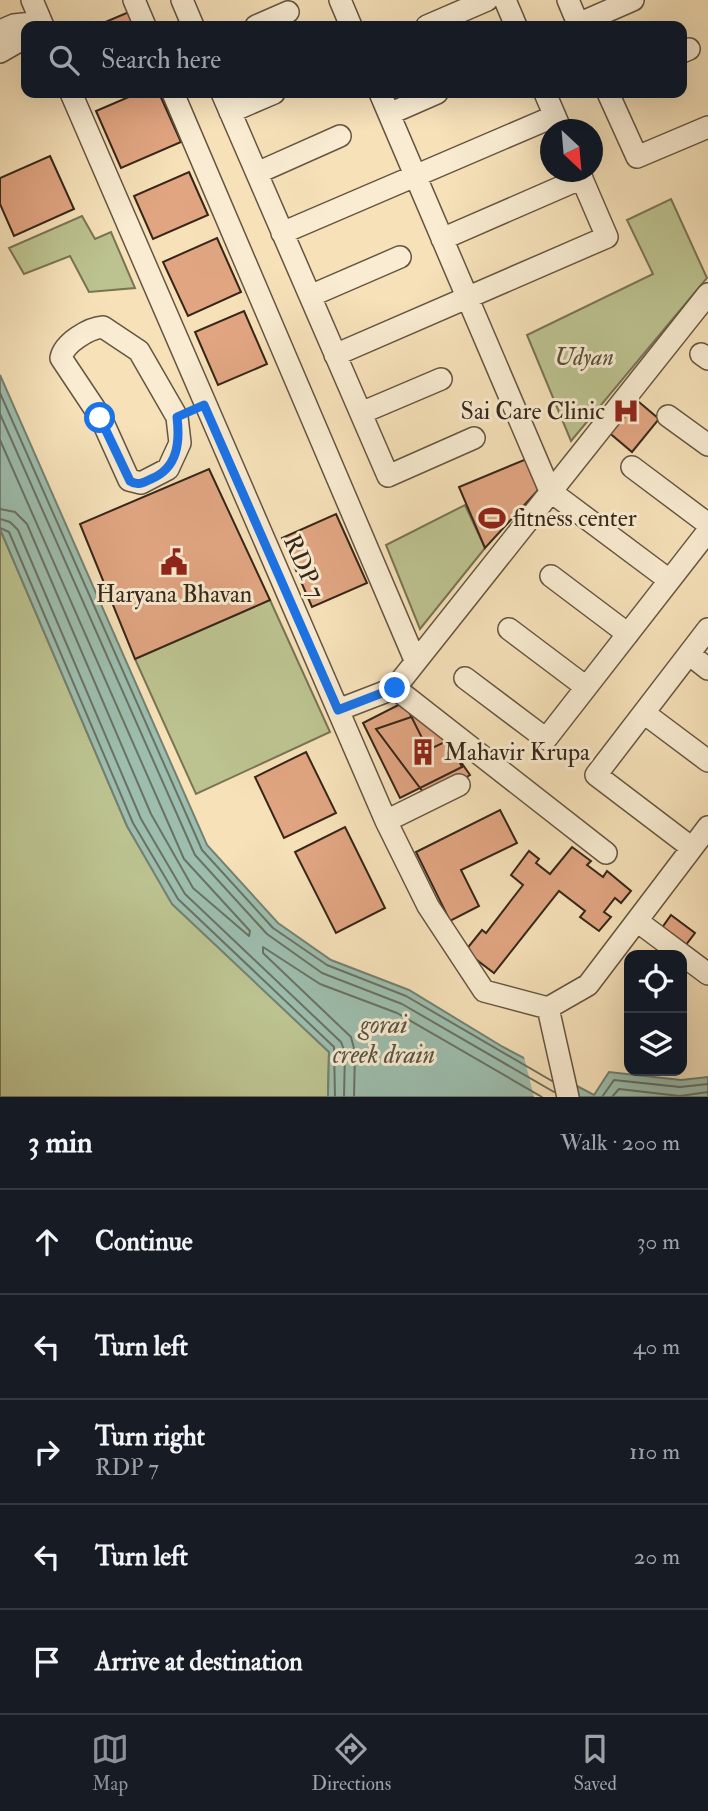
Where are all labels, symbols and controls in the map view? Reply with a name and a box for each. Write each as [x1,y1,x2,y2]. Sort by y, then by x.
search box [21,21,687,98]
icon: search [45,41,83,79]
text: Search here [101,44,221,76]
north arrow [540,119,603,182]
park label: Udyan [554,342,614,373]
place label: Sai Care Clinic [461,396,605,427]
hospital icon: Sai Care Clinic [611,396,641,426]
route start [84,402,115,433]
sports icon: fitness center [477,503,507,533]
place label: fitness center [513,503,637,534]
street label: RDP 7 [276,530,332,604]
public building icon: Haryana Bhavan [159,547,189,577]
place label: Haryana Bhavan [96,579,252,610]
route end [379,672,410,703]
building icon: Mahavir Krupa [408,737,438,767]
place label: Mahavir Krupa [444,737,591,768]
map controls [624,950,687,1076]
button: locate [624,950,687,1013]
water label: gorai creek drain [333,1009,435,1071]
button: layers [624,1013,687,1076]
text: 3 min [28,1124,93,1161]
text: Walk · 200 m [560,1128,680,1157]
icon: ahead [28,1223,66,1261]
text: Continue [95,1226,193,1258]
text: 30 m [637,1227,680,1256]
icon: left [28,1328,66,1366]
text: Turn left [95,1331,188,1363]
text: 40 m [633,1332,680,1361]
text: Turn right [95,1421,205,1453]
icon: right [28,1433,66,1471]
text: 110 m [629,1437,680,1466]
text: RDP 7 [95,1453,159,1482]
icon: left [28,1538,66,1576]
text: Turn left [95,1541,188,1573]
text: 20 m [634,1542,680,1571]
icon: arrive [28,1643,66,1681]
text: Arrive at destination [95,1646,303,1678]
tab: Map [91,1730,129,1796]
tab: Directions [311,1730,391,1796]
tab: Saved [573,1730,617,1796]

